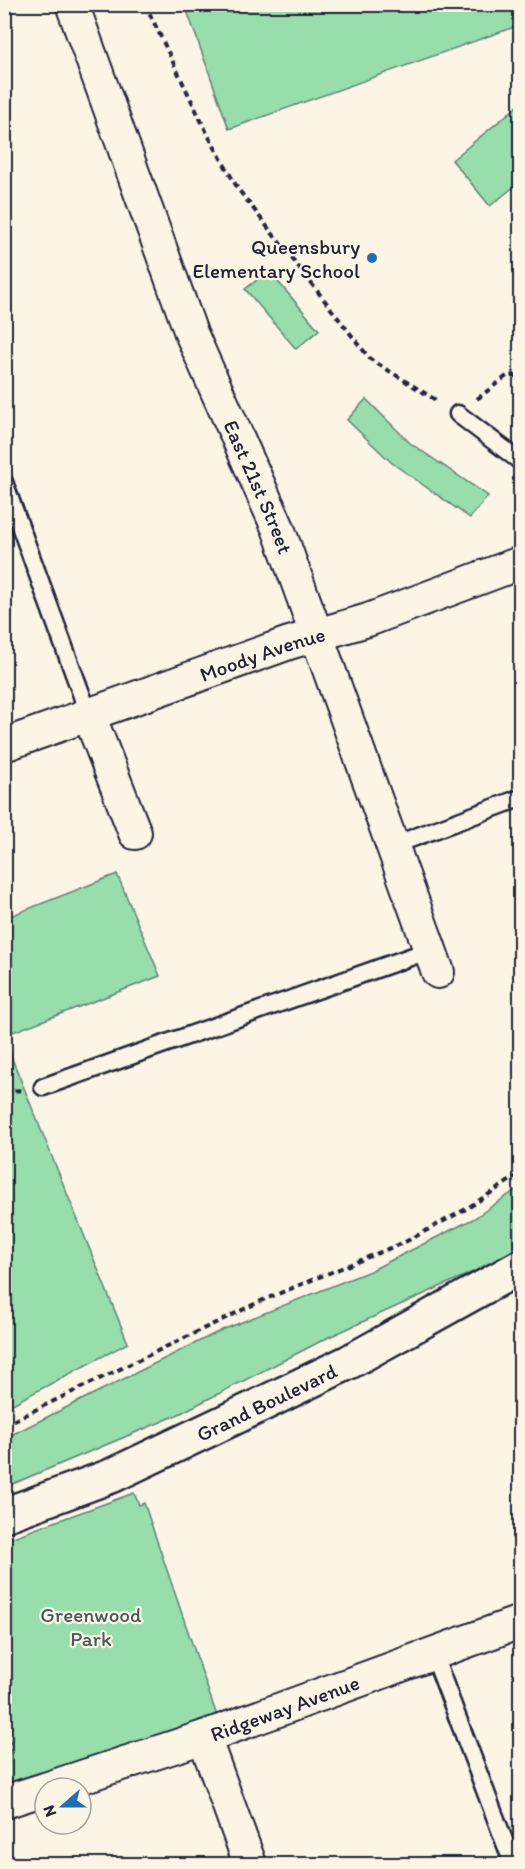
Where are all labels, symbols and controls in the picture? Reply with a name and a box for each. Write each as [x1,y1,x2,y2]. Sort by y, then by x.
place label: Queensbury Elementary School [193,234,360,283]
marker: Queensbury Elementary School [365,251,379,265]
street label: East 21st Street [219,416,299,557]
street label: Moody Avenue [196,621,328,687]
street label: Grand Boulevard [192,1357,341,1446]
park label: Greenwood Park [40,1602,142,1651]
street label: Ridgeway Avenue [207,1669,363,1746]
north arrow [33,1776,93,1836]
text: N [39,1803,60,1820]

